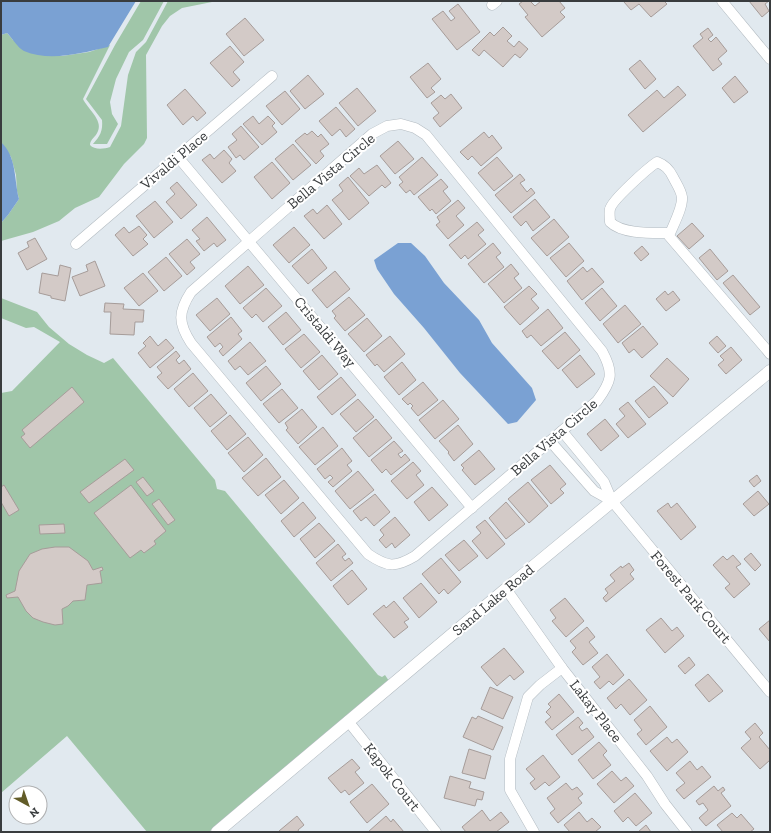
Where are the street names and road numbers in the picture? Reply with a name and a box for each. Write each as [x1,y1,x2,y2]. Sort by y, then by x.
street label: Vivaldi Place [136,127,211,194]
street label: Bella Vista Circle [284,129,378,213]
street label: Cristaldi Way [290,293,360,371]
street label: Bella Vista Circle [507,395,601,479]
street label: Forest Park Court [647,547,735,647]
street label: Sand Lake Road [448,560,538,639]
street label: Lakay Place [566,676,626,746]
street label: Kapok Court [360,739,425,815]

